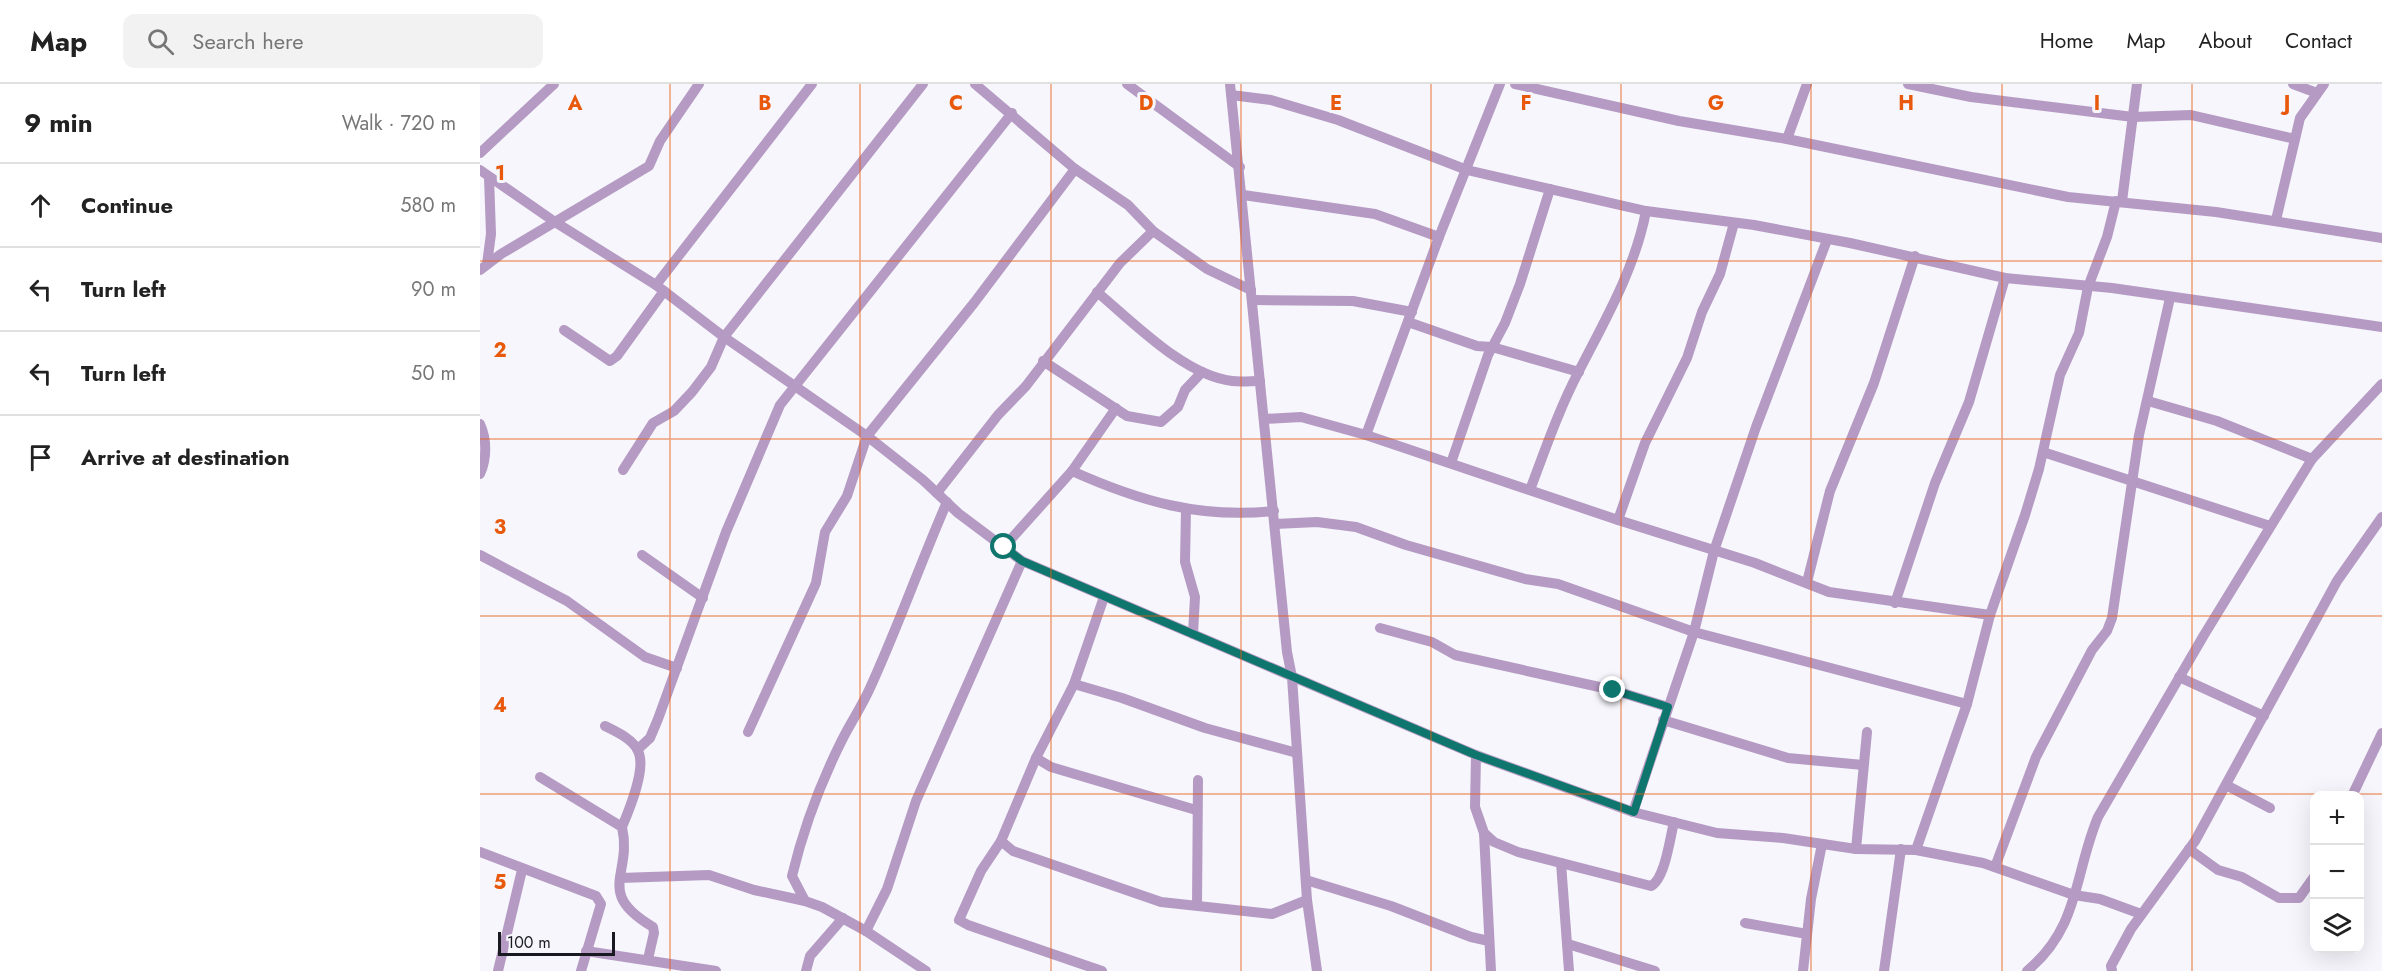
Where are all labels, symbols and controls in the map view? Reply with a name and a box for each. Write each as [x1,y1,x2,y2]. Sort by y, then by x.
search box [123,14,543,68]
text: Map [30,21,87,62]
icon: search [144,25,177,58]
text: Search here [192,25,304,57]
text: Home [2040,26,2093,56]
text: Map [2126,26,2166,56]
text: About [2199,26,2252,56]
text: Contact [2285,26,2352,56]
text: A [567,89,583,118]
text: B [758,89,772,118]
text: C [949,89,963,118]
text: D [1139,89,1153,118]
text: E [1330,89,1342,118]
text: F [1520,89,1532,118]
text: G [1708,89,1724,118]
text: H [1898,89,1914,118]
text: I [2094,89,2100,118]
text: J [2280,89,2290,118]
text: 9 min [24,104,93,142]
text: Walk · 720 m [342,109,456,138]
text: 1 [495,159,505,188]
icon: ahead [24,189,57,222]
text: Continue [81,189,173,221]
text: 580 m [400,191,456,220]
icon: left [24,273,57,306]
text: Turn left [81,273,166,305]
text: 90 m [411,275,456,304]
text: 2 [493,336,507,365]
icon: left [24,357,57,390]
text: Turn left [81,357,166,389]
text: 50 m [411,359,456,388]
icon: arrive [24,441,57,474]
text: Arrive at destination [81,441,290,473]
text: 3 [494,513,506,542]
route start [990,533,1016,559]
route end [1599,676,1625,702]
text: 4 [493,691,507,720]
map controls [2310,791,2364,953]
button: + [2310,791,2364,845]
button: − [2310,845,2364,899]
text: 5 [494,868,507,897]
button: layers [2310,899,2364,953]
scale bar [498,929,615,956]
text: 100 m [507,931,551,954]

